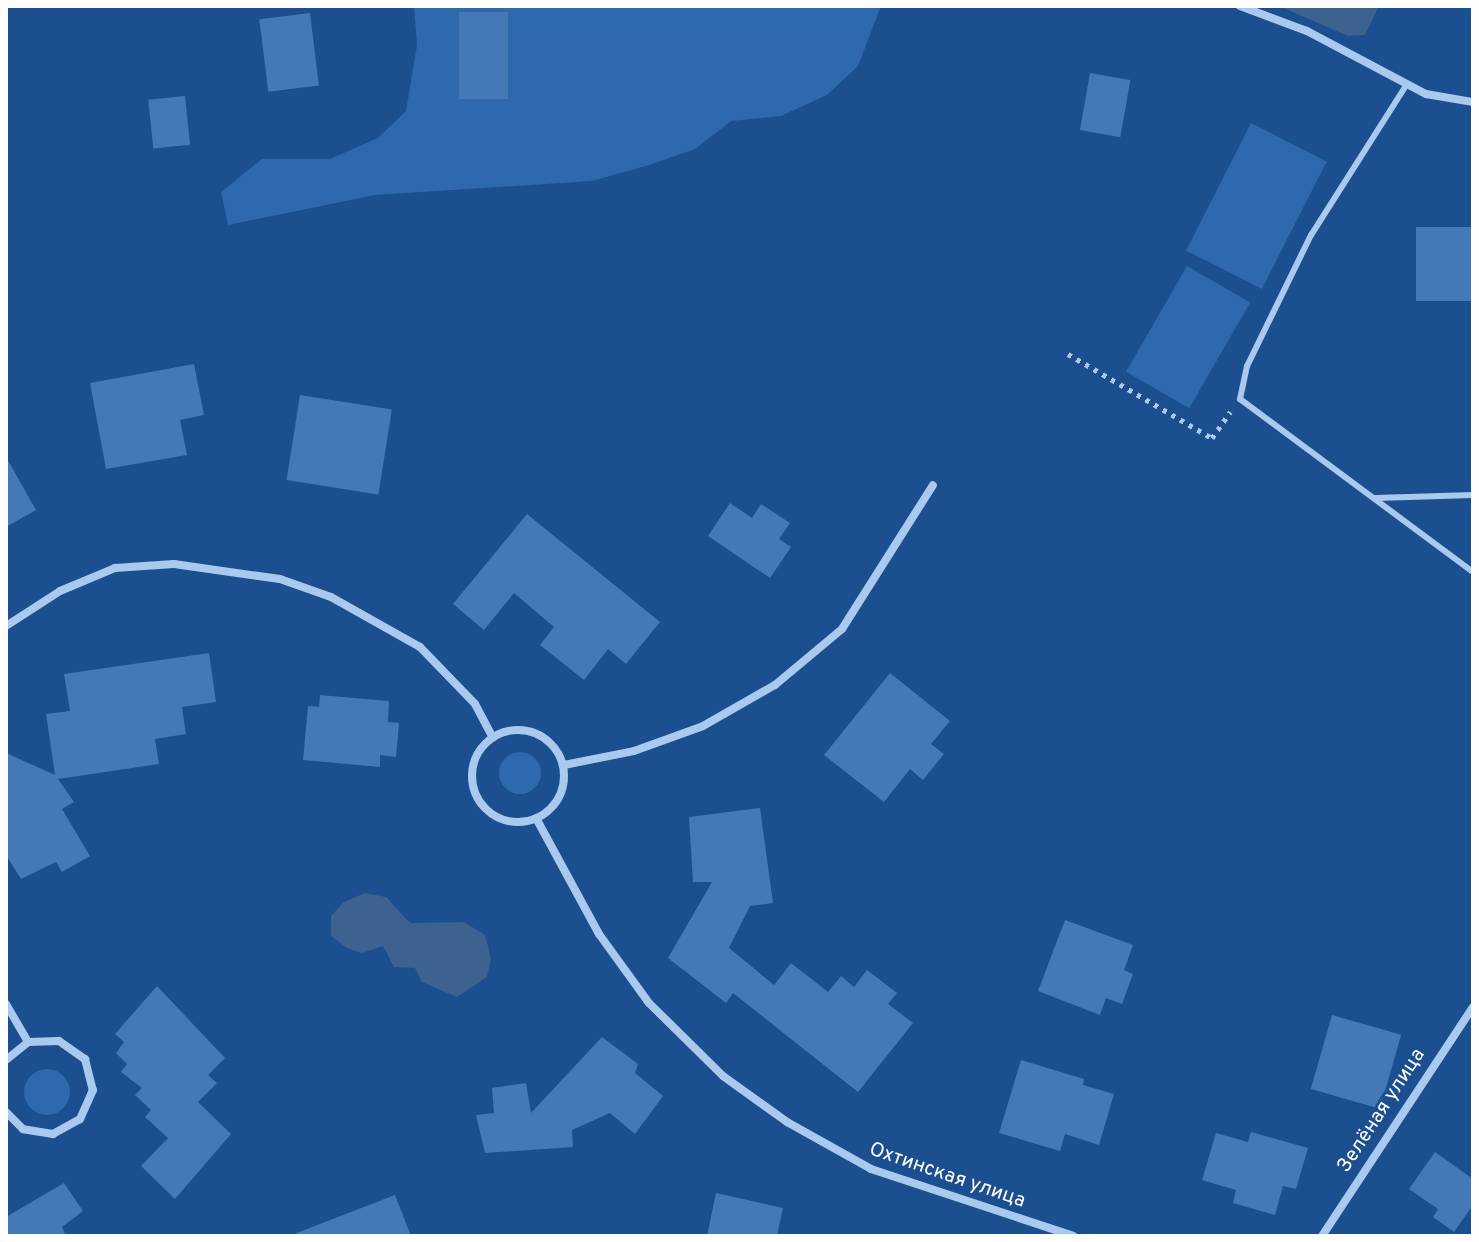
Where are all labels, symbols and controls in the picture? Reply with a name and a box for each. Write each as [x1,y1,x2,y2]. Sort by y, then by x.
street label: Зелёная улица [1333,1045,1431,1177]
street label: Охтинская улица [866,1138,1028,1214]

